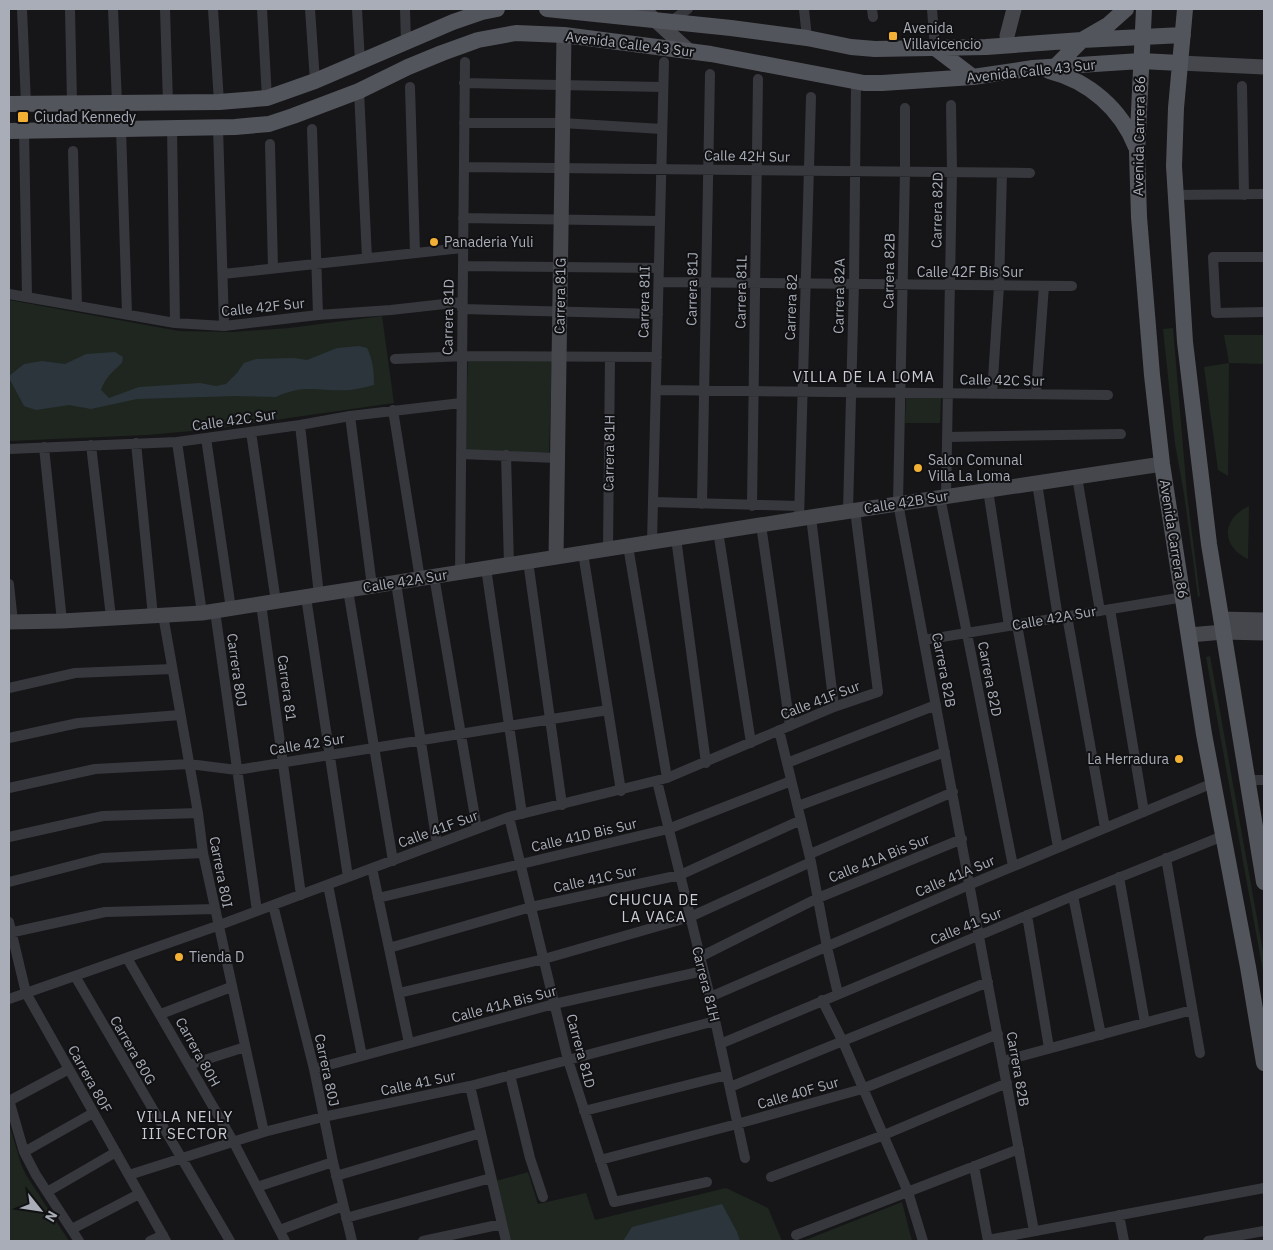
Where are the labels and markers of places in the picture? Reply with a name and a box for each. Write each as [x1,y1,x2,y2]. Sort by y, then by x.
place label: Avenida Villavicencio [903,19,981,53]
marker: Avenida Villavicencio [887,30,899,42]
place label: Ciudad Kennedy [34,108,136,126]
marker: Ciudad Kennedy [16,110,30,124]
place label: Panaderia Yuli [444,233,534,251]
marker: Panaderia Yuli [428,236,440,248]
place label: Salon Comunal Villa La Loma [928,451,1023,485]
marker: Salon Comunal Villa La Loma [912,462,924,474]
place label: La Herradura [1087,750,1170,768]
marker: La Herradura [1173,753,1185,765]
place label: Tienda D [189,948,244,966]
marker: Tienda D [173,951,185,963]

